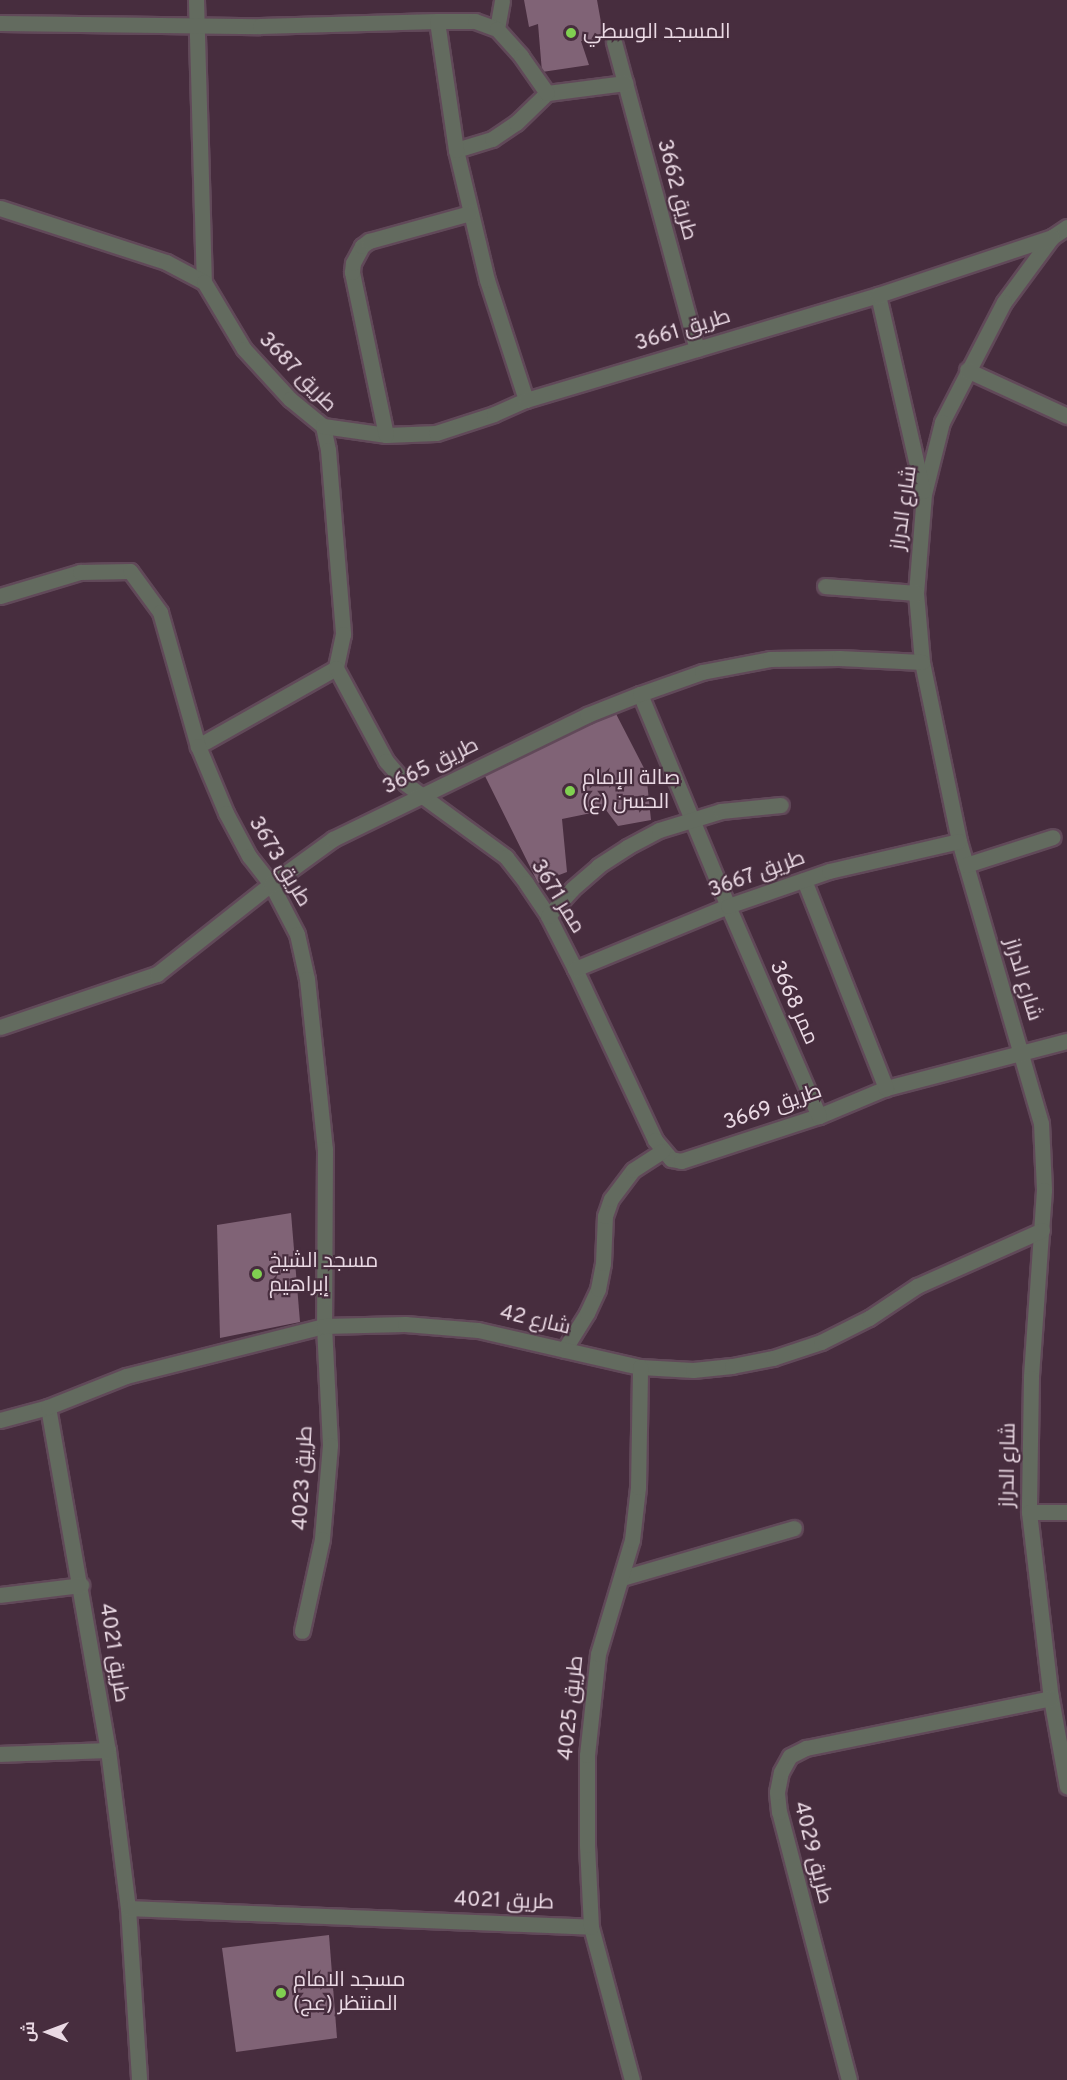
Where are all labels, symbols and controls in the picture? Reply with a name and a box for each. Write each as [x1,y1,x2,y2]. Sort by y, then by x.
place label: المسجد الوسطي [583,20,731,46]
marker: المسجد الوسطي [564,26,578,40]
street label: طريق 3662 [650,137,702,243]
street label: طريق 3661 [632,305,734,357]
street label: طريق 3687 [253,328,341,418]
street label: شارع الدراز [887,464,923,552]
street label: طريق 3665 [379,733,483,801]
place label: صالة الإمام الحسن (ع) [582,766,680,816]
marker: صالة الإمام الحسن (ع) [563,784,577,798]
street label: طريق 3673 [242,812,316,912]
street label: طريق 3667 [705,846,809,904]
street label: ممر 3671 [524,855,590,939]
street label: شارع الدراز [998,936,1046,1024]
street label: ممر 3668 [763,957,823,1049]
street label: طريق 3669 [720,1079,826,1137]
place label: مسجد الشيخ إبراهيم [269,1249,378,1299]
marker: مسجد الشيخ إبراهيم [250,1267,264,1281]
street label: شارع 42 [497,1301,573,1341]
street label: شارع الدراز [996,1422,1022,1508]
street label: طريق 4023 [289,1425,319,1531]
street label: طريق 4021 [93,1602,133,1704]
street label: طريق 4025 [554,1654,590,1762]
street label: طريق 4029 [787,1799,837,1907]
street label: طريق 4021 [454,1888,554,1916]
place label: مسجد الامام المنتظر (عج) [293,1968,405,2018]
marker: مسجد الامام المنتظر (عج) [274,1986,288,2000]
north arrow [18,2002,78,2062]
text: ش [20,2021,40,2042]

